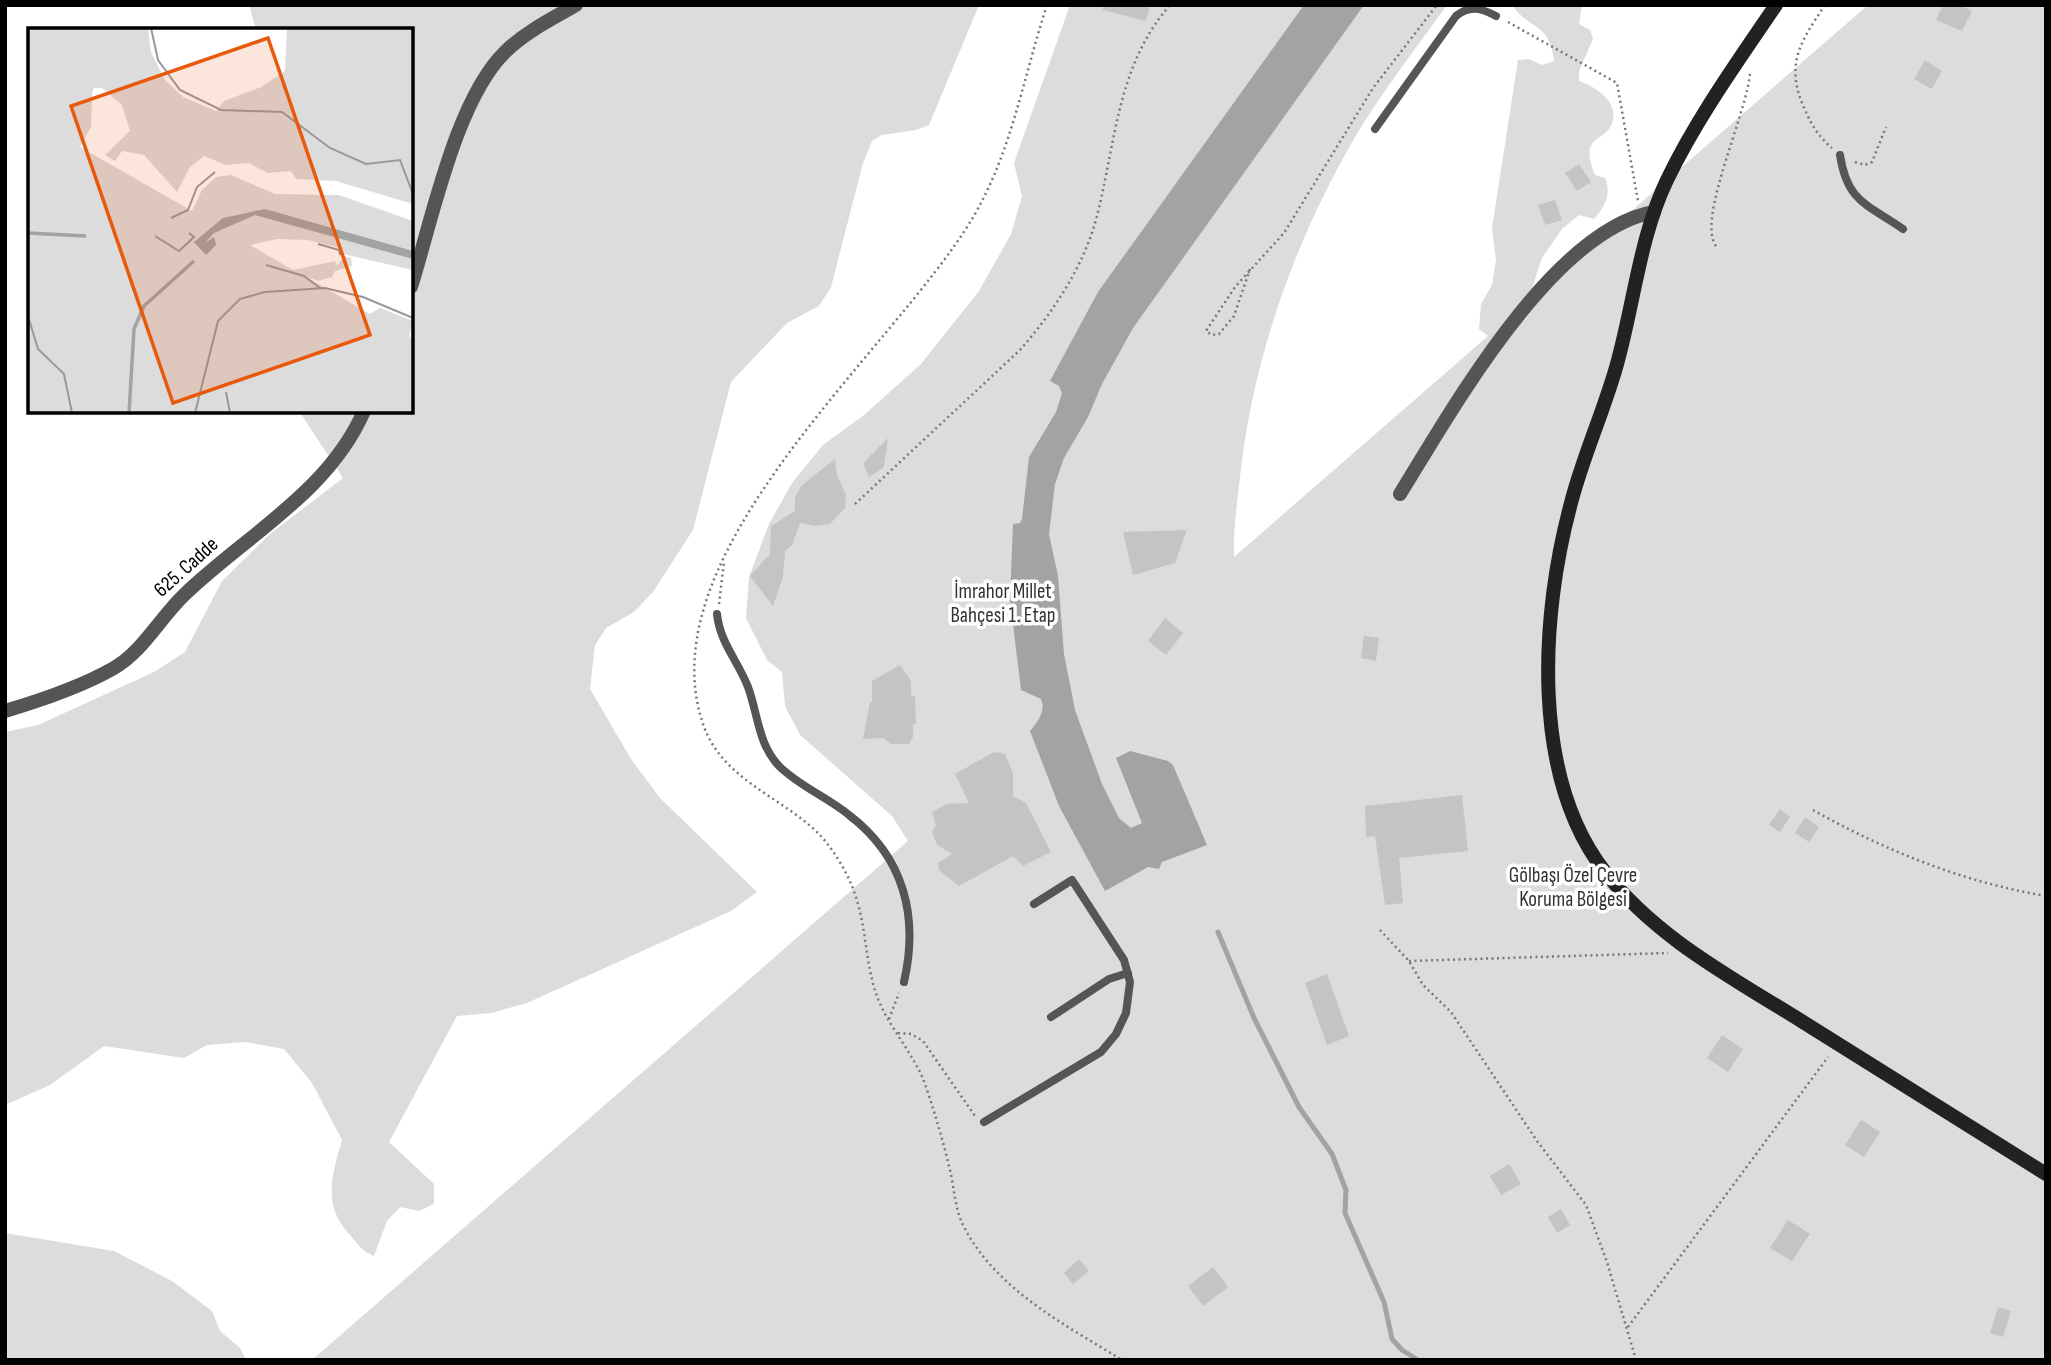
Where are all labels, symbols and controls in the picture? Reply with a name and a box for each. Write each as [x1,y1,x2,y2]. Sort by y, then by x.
inset map [28,28,413,413]
street label: 625. Cadde [149,532,223,602]
park label: İmrahor Millet Bahçesi 1. Etap [950,579,1056,628]
park label: Gölbaşı Özel Çevre Koruma Bölgesi [1509,863,1637,912]

